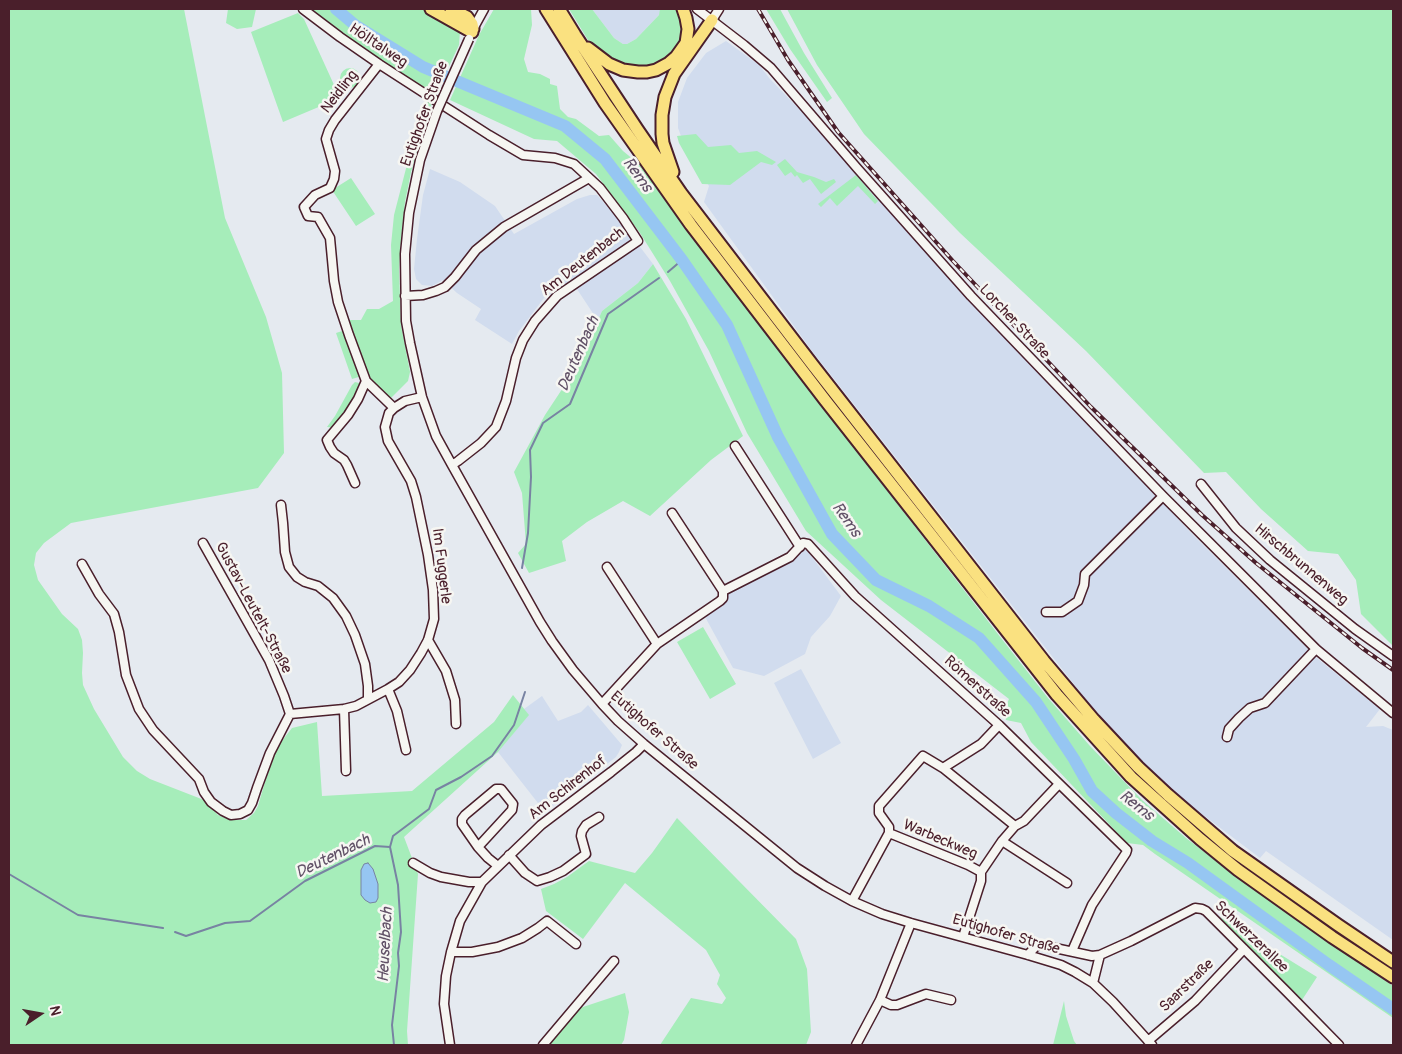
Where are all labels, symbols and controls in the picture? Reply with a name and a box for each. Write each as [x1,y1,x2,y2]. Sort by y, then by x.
street label: Hölltalweg [345,20,411,72]
street label: Eutighofer Straße [398,59,452,169]
street label: Neidling [318,67,362,117]
water label: Rems [618,154,656,196]
street label: Am Deutenbach [538,224,628,300]
street label: Lorcher Straße [975,281,1053,363]
water label: Deutenbach [554,314,604,394]
water label: Rems [827,499,865,541]
street label: Hirschbrunnenweg [1250,521,1352,609]
street label: Im Fuggerle [427,527,455,605]
street label: Gustav-Leutelt-Straße [211,539,295,677]
street label: Römerstraße [940,652,1014,722]
street label: Eutighofer Straße [606,688,702,774]
street label: Am Schirenhof [525,752,611,824]
water label: Rems [1115,787,1157,825]
street label: Warbeckweg [900,816,980,864]
water label: Deutenbach [293,831,373,883]
street label: Schwerzerallee [1210,897,1292,977]
water label: Heuselbach [374,907,398,983]
street label: Eutighofer Straße [950,911,1062,959]
street label: Saarstraße [1156,956,1218,1016]
north arrow [15,989,65,1039]
text: N [46,1004,64,1017]

